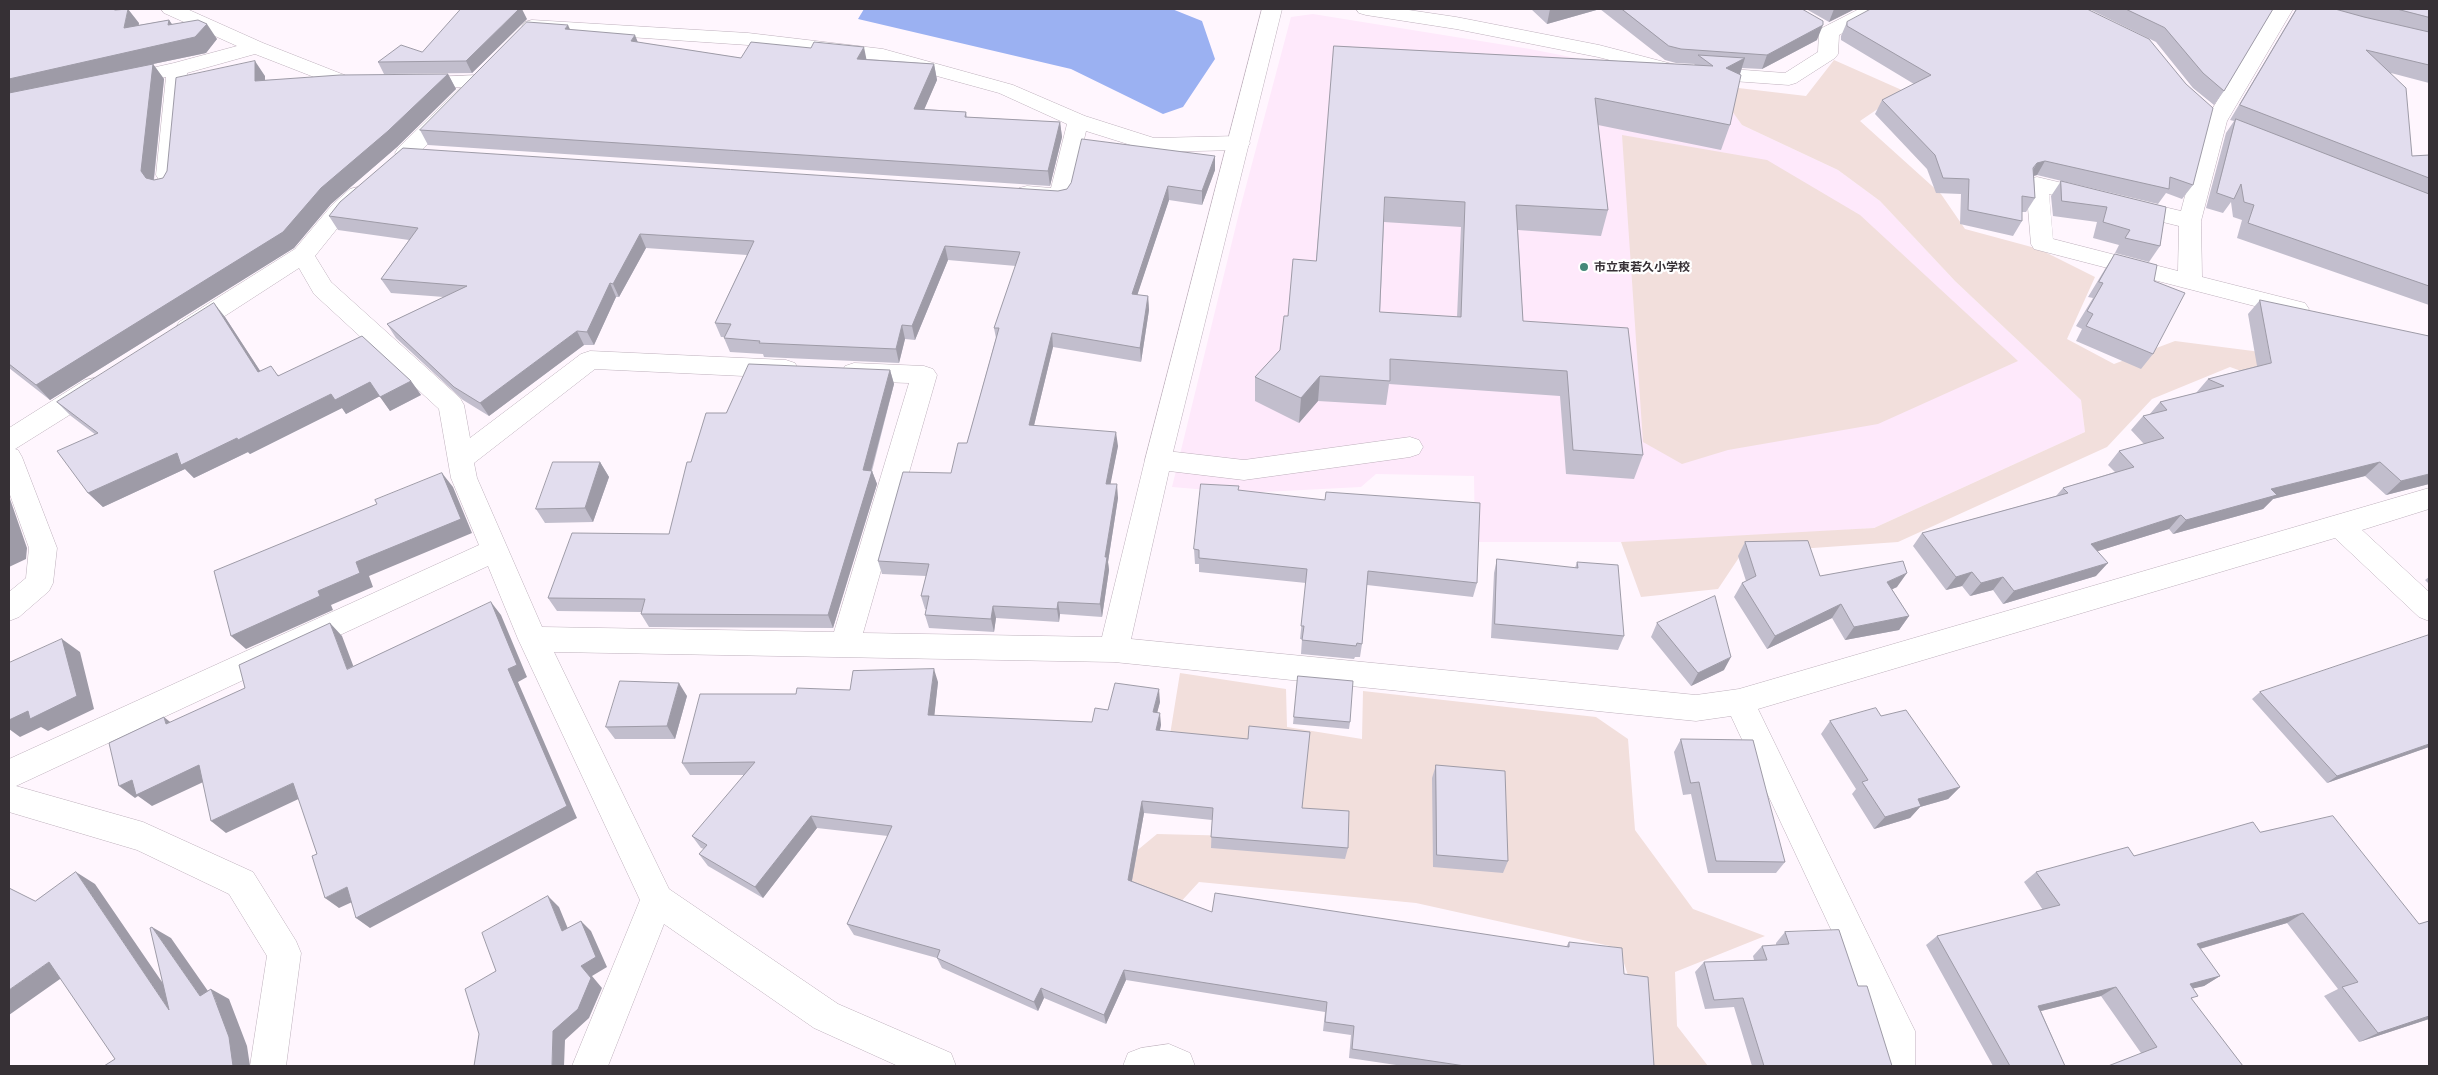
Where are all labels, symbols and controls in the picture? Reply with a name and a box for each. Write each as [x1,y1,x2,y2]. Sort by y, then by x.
place label: 市立東若久小学校 [1594,260,1690,274]
marker: 市立東若久小学校 [1578,261,1590,273]

